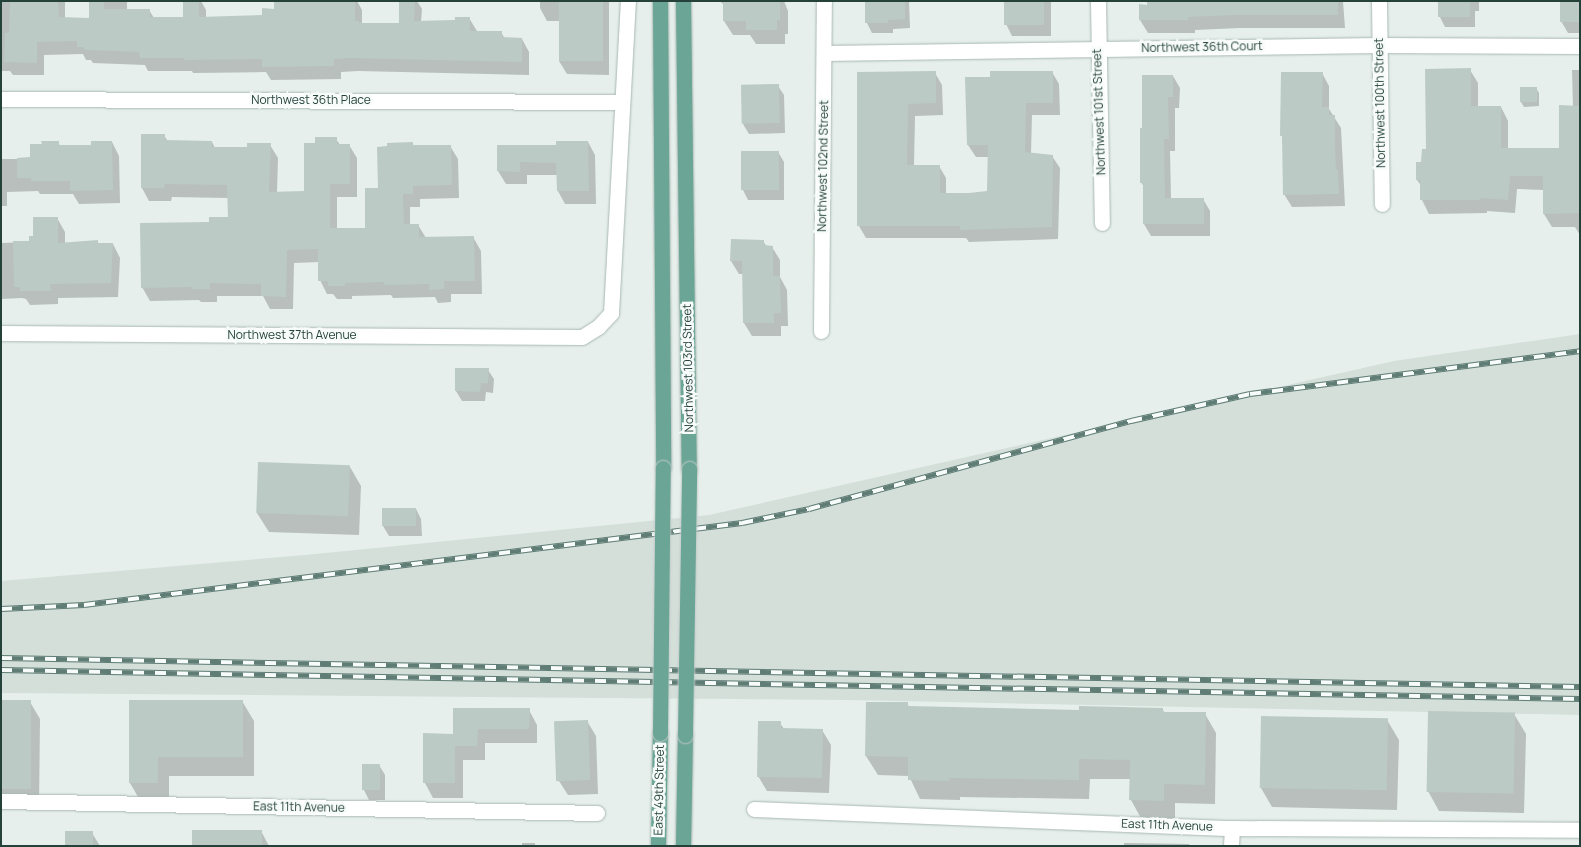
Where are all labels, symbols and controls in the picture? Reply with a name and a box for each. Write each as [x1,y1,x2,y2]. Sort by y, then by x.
street label: Northwest 100th Street [1372,38,1388,168]
street label: Northwest 36th Court [1141,39,1263,55]
street label: Northwest 101st Street [1090,49,1108,175]
street label: Northwest 36th Place [251,93,371,107]
street label: Northwest 102nd Street [815,100,831,232]
street label: Northwest 103rd Street [680,304,696,432]
street label: Northwest 37th Avenue [227,328,357,342]
street label: East 49th Street [651,744,667,836]
street label: East 11th Avenue [253,799,345,815]
street label: East 11th Avenue [1121,816,1213,834]

